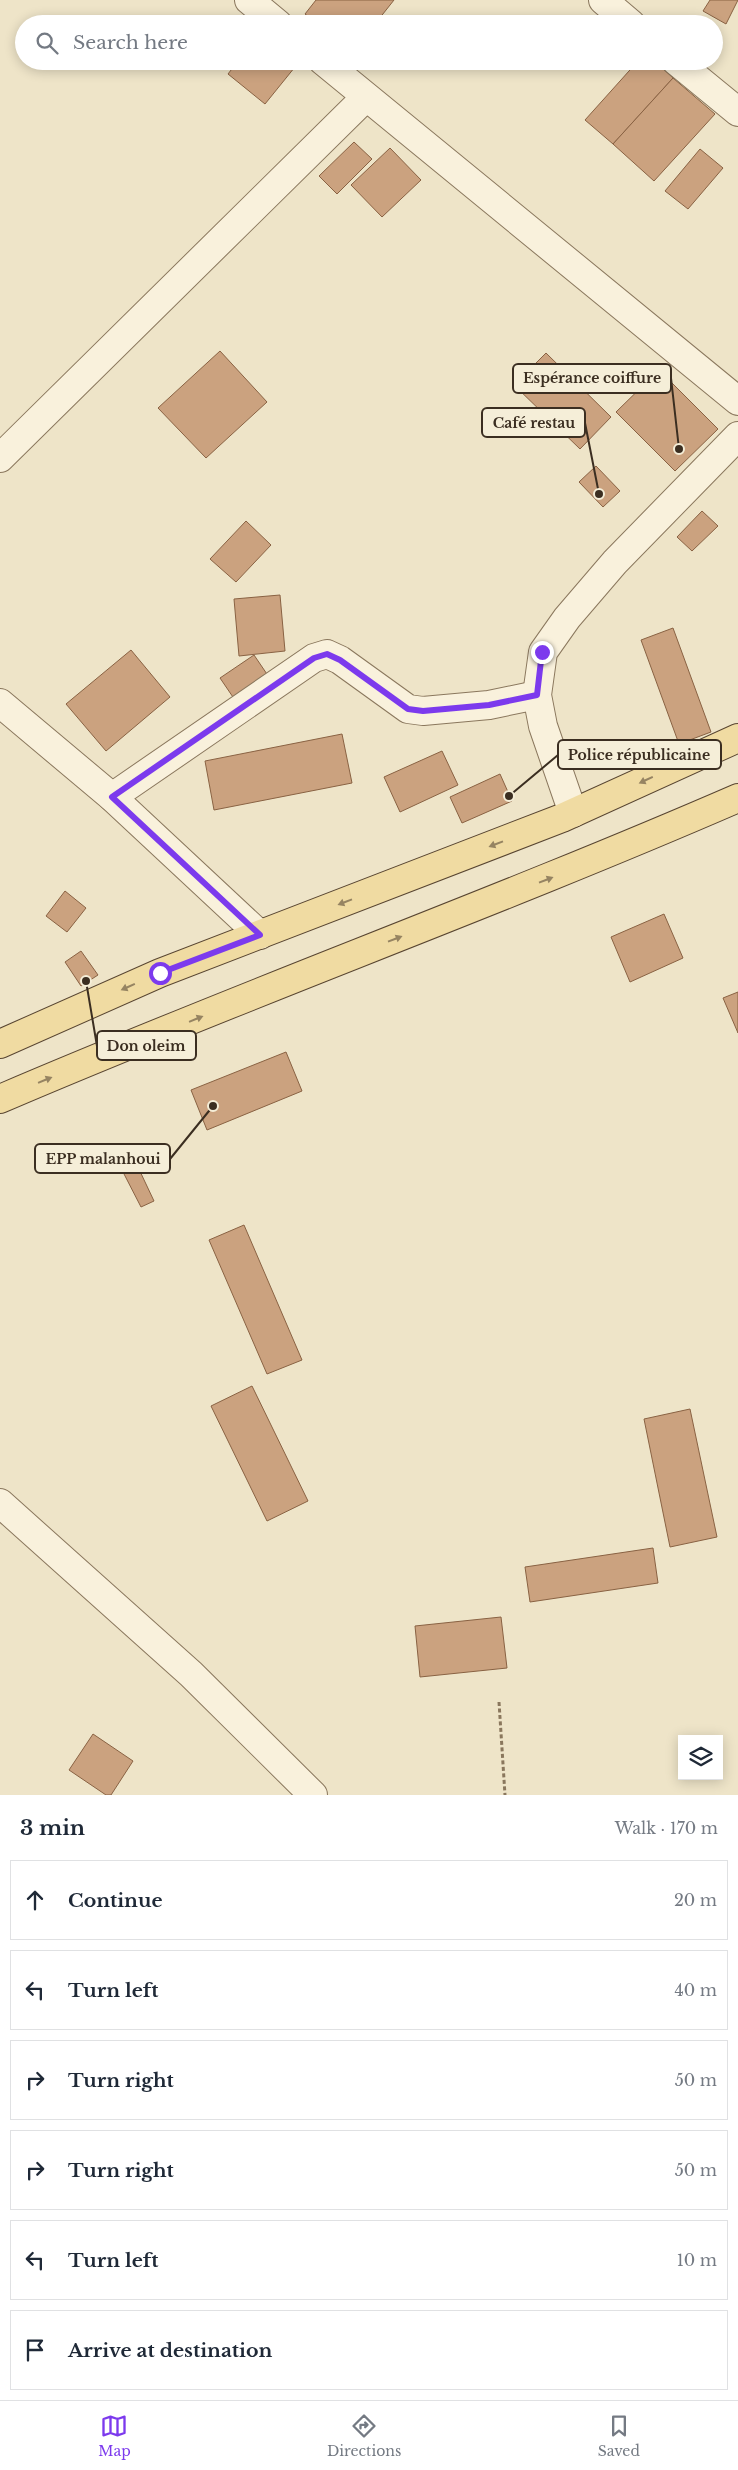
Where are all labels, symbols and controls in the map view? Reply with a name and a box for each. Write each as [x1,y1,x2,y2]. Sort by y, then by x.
search box [15,15,723,70]
icon: search [33,29,61,57]
text: Search here [73,31,188,54]
callout: Espérance coiffure [513,364,671,393]
text: Espérance coiffure [523,369,661,387]
callout: Café restau [482,408,585,437]
text: Café restau [493,414,575,432]
route end [531,641,554,664]
callout: Police républicaine [558,740,721,769]
text: Police républicaine [568,746,710,764]
one-way arrow [639,776,653,784]
one-way arrow [489,840,504,848]
one-way arrow [539,875,554,883]
one-way arrow [338,899,352,907]
one-way arrow [388,935,403,943]
route start [149,962,172,985]
one-way arrow [121,983,135,991]
one-way arrow [188,1014,203,1022]
callout: Don oleim [97,1031,196,1060]
text: Don oleim [107,1037,186,1055]
one-way arrow [38,1076,53,1084]
callout: EPP malanhoui [35,1144,170,1173]
text: EPP malanhoui [46,1150,161,1168]
map controls [678,1735,723,1780]
button: layers [678,1735,723,1780]
text: 3 min [20,1815,85,1841]
text: Walk · 170 m [615,1818,718,1838]
icon: ahead [21,1886,49,1914]
text: Continue [68,1889,163,1912]
text: 20 m [674,1890,717,1910]
icon: left [21,1976,49,2004]
text: Turn left [68,1979,159,2002]
text: 40 m [674,1980,717,2000]
icon: right [21,2066,49,2094]
text: Turn right [68,2069,174,2092]
text: 50 m [675,2070,717,2090]
icon: right [21,2156,49,2184]
text: Turn right [68,2159,174,2182]
text: 50 m [675,2160,717,2180]
icon: left [21,2246,49,2274]
text: Turn left [68,2249,159,2272]
text: 10 m [677,2250,717,2270]
icon: arrive [21,2336,49,2364]
text: Arrive at destination [68,2339,272,2362]
tab: Map [98,2412,131,2460]
tab: Directions [327,2412,401,2460]
tab: Saved [598,2412,640,2460]

